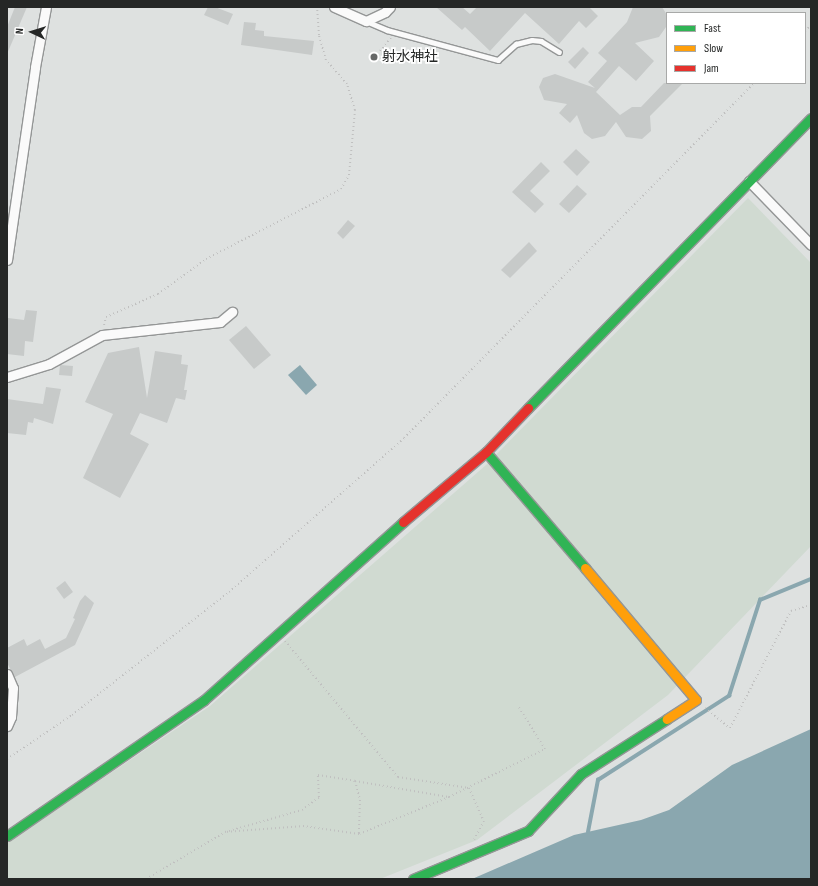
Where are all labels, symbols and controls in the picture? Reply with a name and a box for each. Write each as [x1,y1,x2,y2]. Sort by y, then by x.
north arrow [12,12,52,52]
legend [666,12,806,84]
text: Fast [704,21,721,36]
text: N [13,28,26,35]
text: Slow [704,41,723,56]
place label: 射水神社 [382,49,438,65]
marker: 射水神社 [369,52,379,62]
text: Jam [704,61,719,76]

